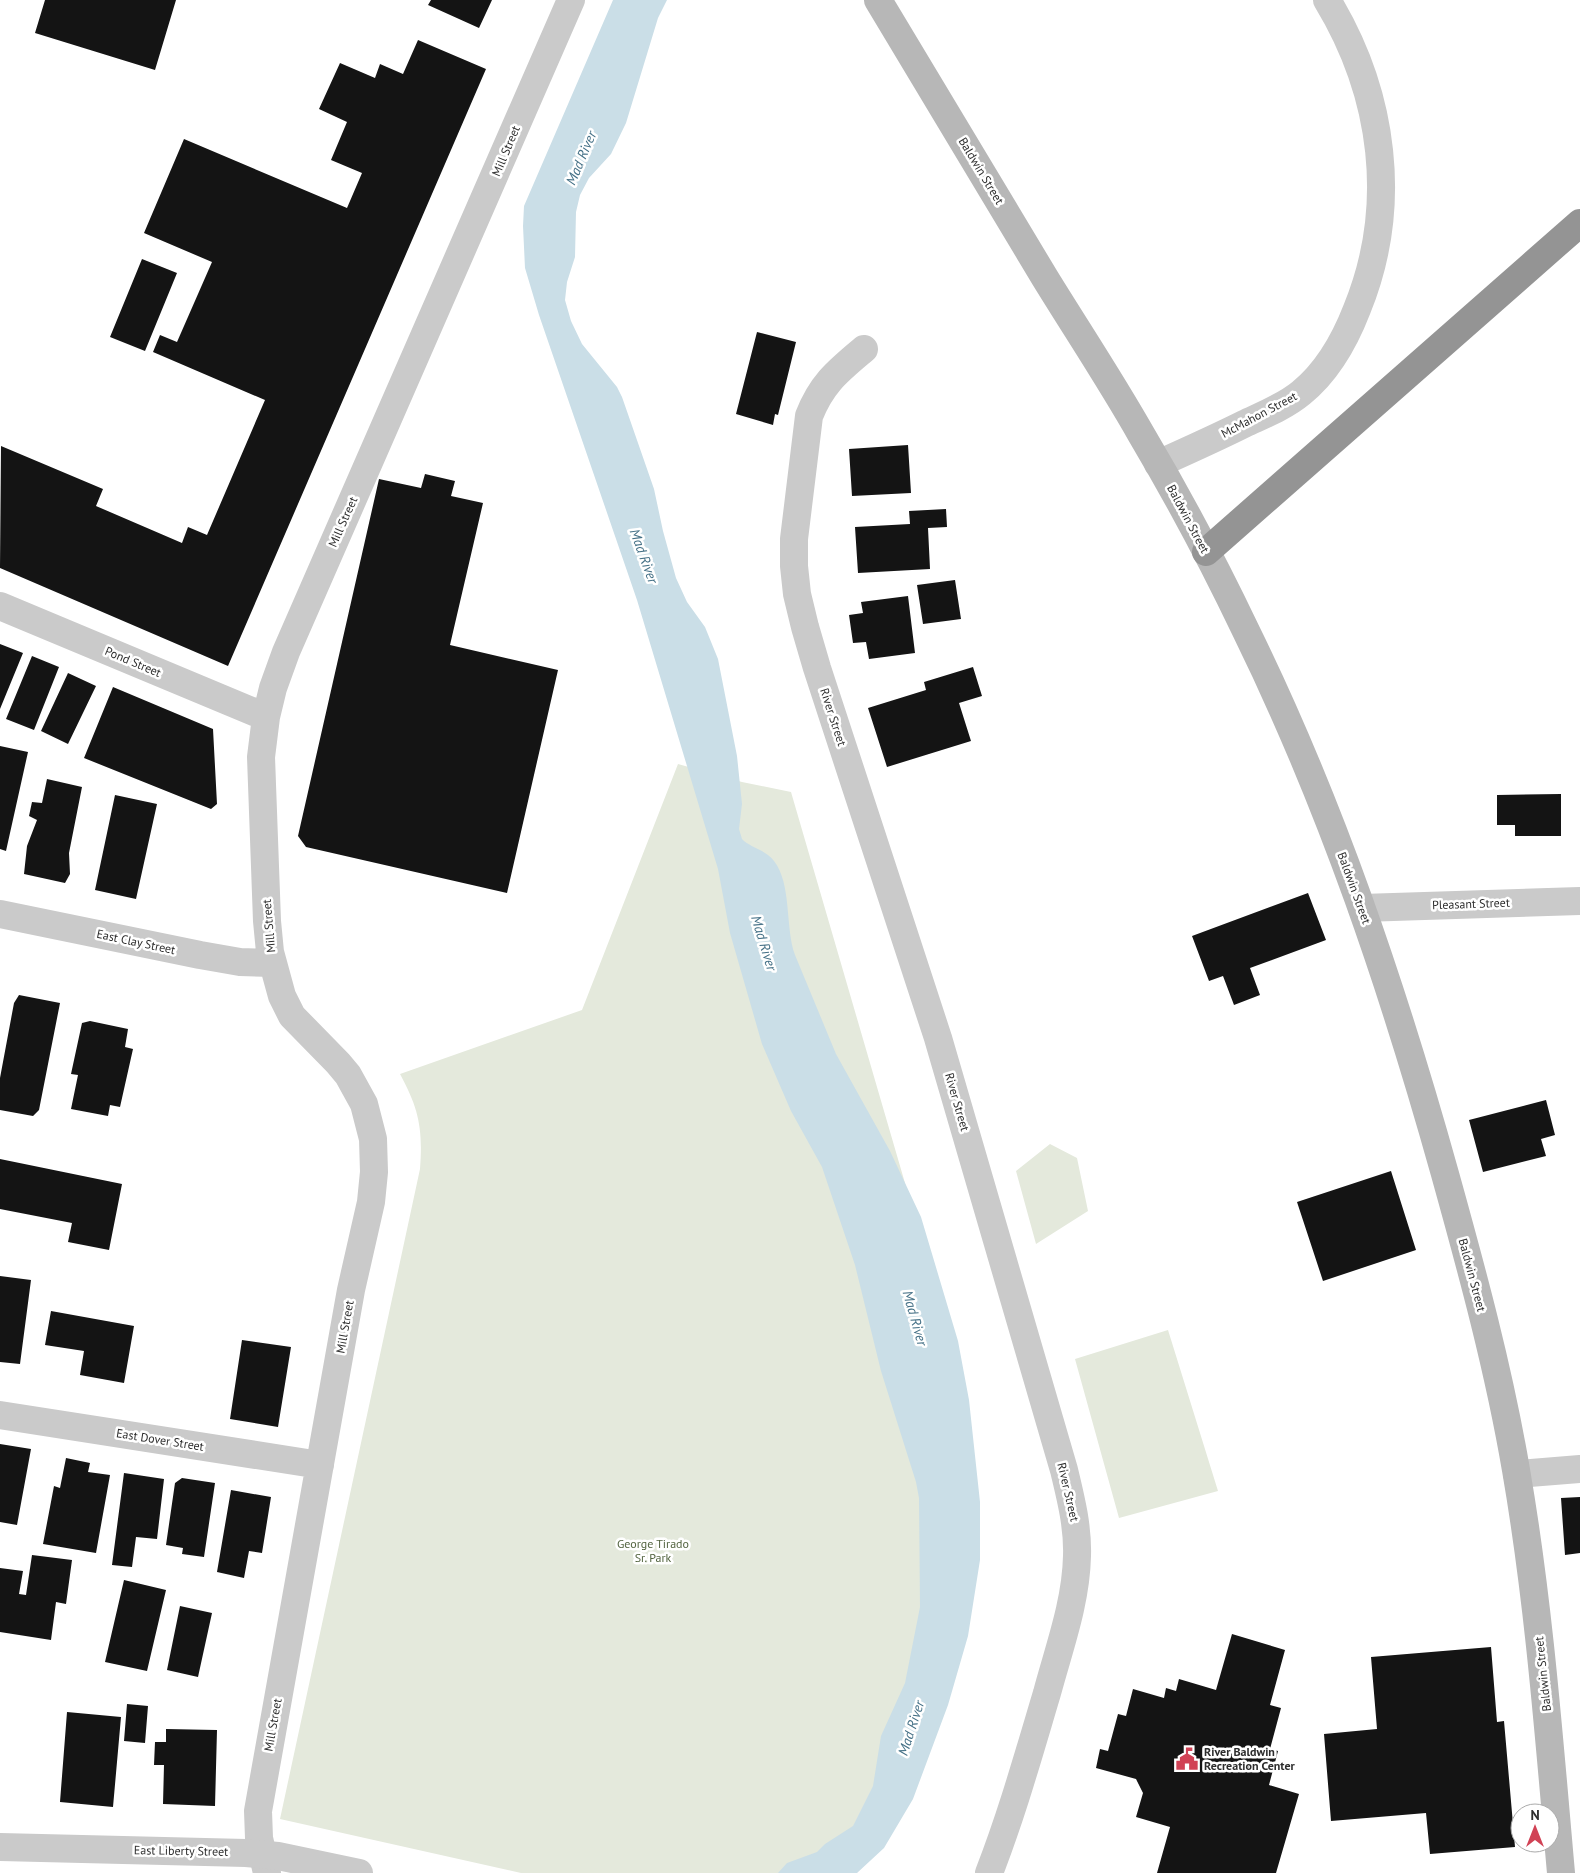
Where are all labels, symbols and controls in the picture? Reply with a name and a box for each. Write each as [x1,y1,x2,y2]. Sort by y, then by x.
street label: Mill Street [488,123,523,178]
water label: Mad River [562,127,601,188]
street label: Baldwin Street [956,135,1007,207]
street label: McMahon Street [1218,388,1299,441]
street label: Baldwin Street [1164,482,1213,556]
street label: Mill Street [325,494,360,549]
water label: Mad River [626,526,663,587]
street label: Pond Street [103,643,164,680]
street label: River Street [817,686,850,748]
street label: Baldwin Street [1335,850,1374,926]
street label: Pleasant Street [1432,895,1510,912]
street label: Mill Street [259,899,278,953]
water label: Mad River [747,913,781,974]
street label: East Clay Street [95,926,177,957]
street label: River Street [942,1071,973,1133]
street label: Baldwin Street [1455,1237,1489,1313]
water label: Mad River [899,1288,932,1349]
street label: Mill Street [332,1299,357,1355]
street label: East Dover Street [115,1425,205,1454]
street label: River Street [1054,1461,1083,1523]
park label: George Tirado Sr. Park [617,1536,689,1565]
street label: Baldwin Street [1531,1636,1554,1712]
street label: Mill Street [260,1697,285,1753]
water label: Mad River [894,1697,929,1758]
place label: River Baldwin Recreation Center [1204,1744,1296,1773]
public building icon: River Baldwin Recreation Center [1174,1746,1200,1772]
north arrow [1510,1803,1560,1853]
text: N [1530,1806,1540,1824]
street label: East Liberty Street [134,1842,228,1859]

